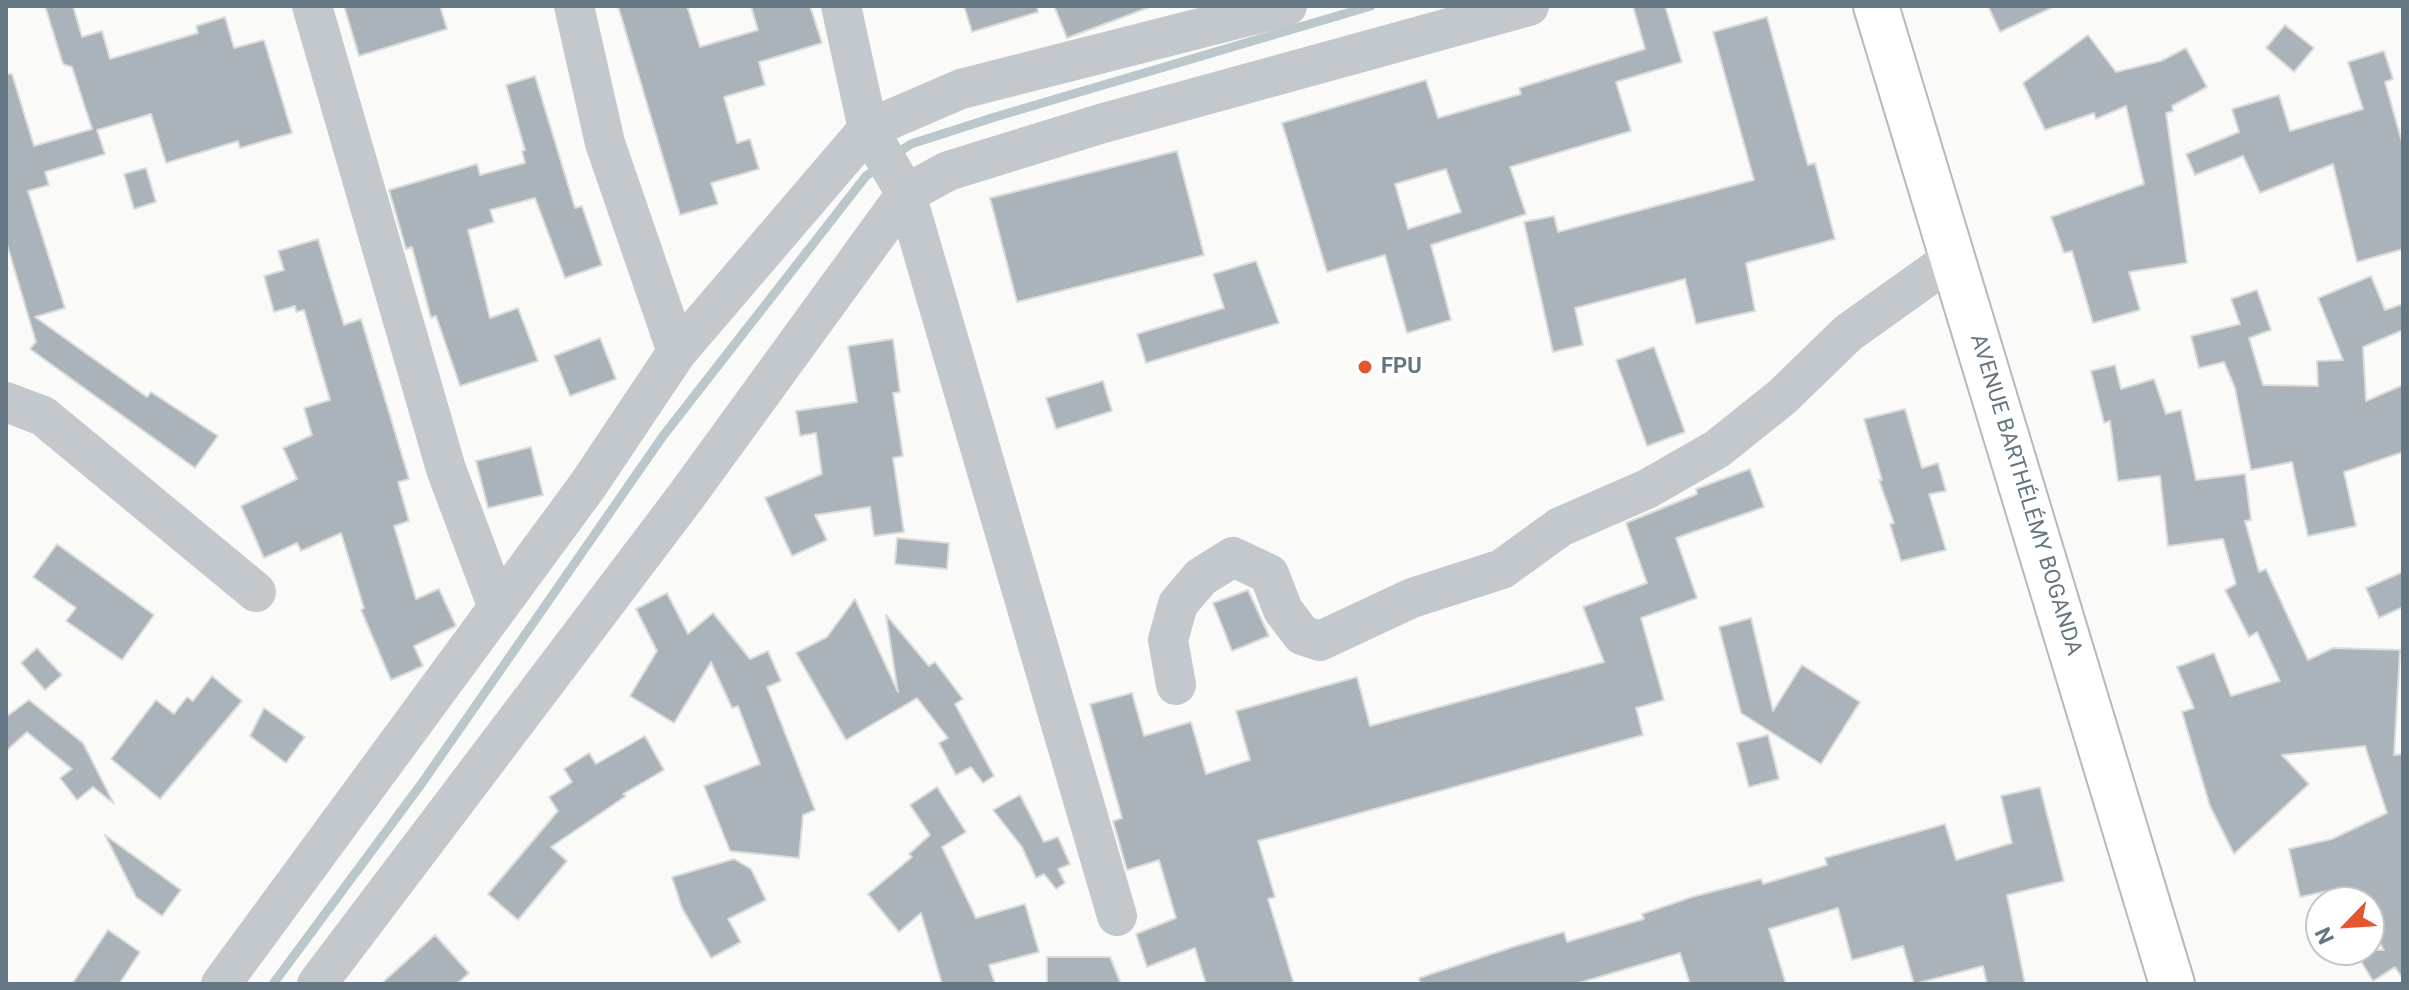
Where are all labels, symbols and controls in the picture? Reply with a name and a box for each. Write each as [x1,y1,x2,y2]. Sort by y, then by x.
street label: AVENUE BARTHÉLÉMY BOGANDA [1964,331,2086,659]
place label: FPU [1381,354,1422,380]
marker: FPU [1356,358,1374,376]
north arrow [2305,886,2385,966]
text: N [2310,923,2339,948]

